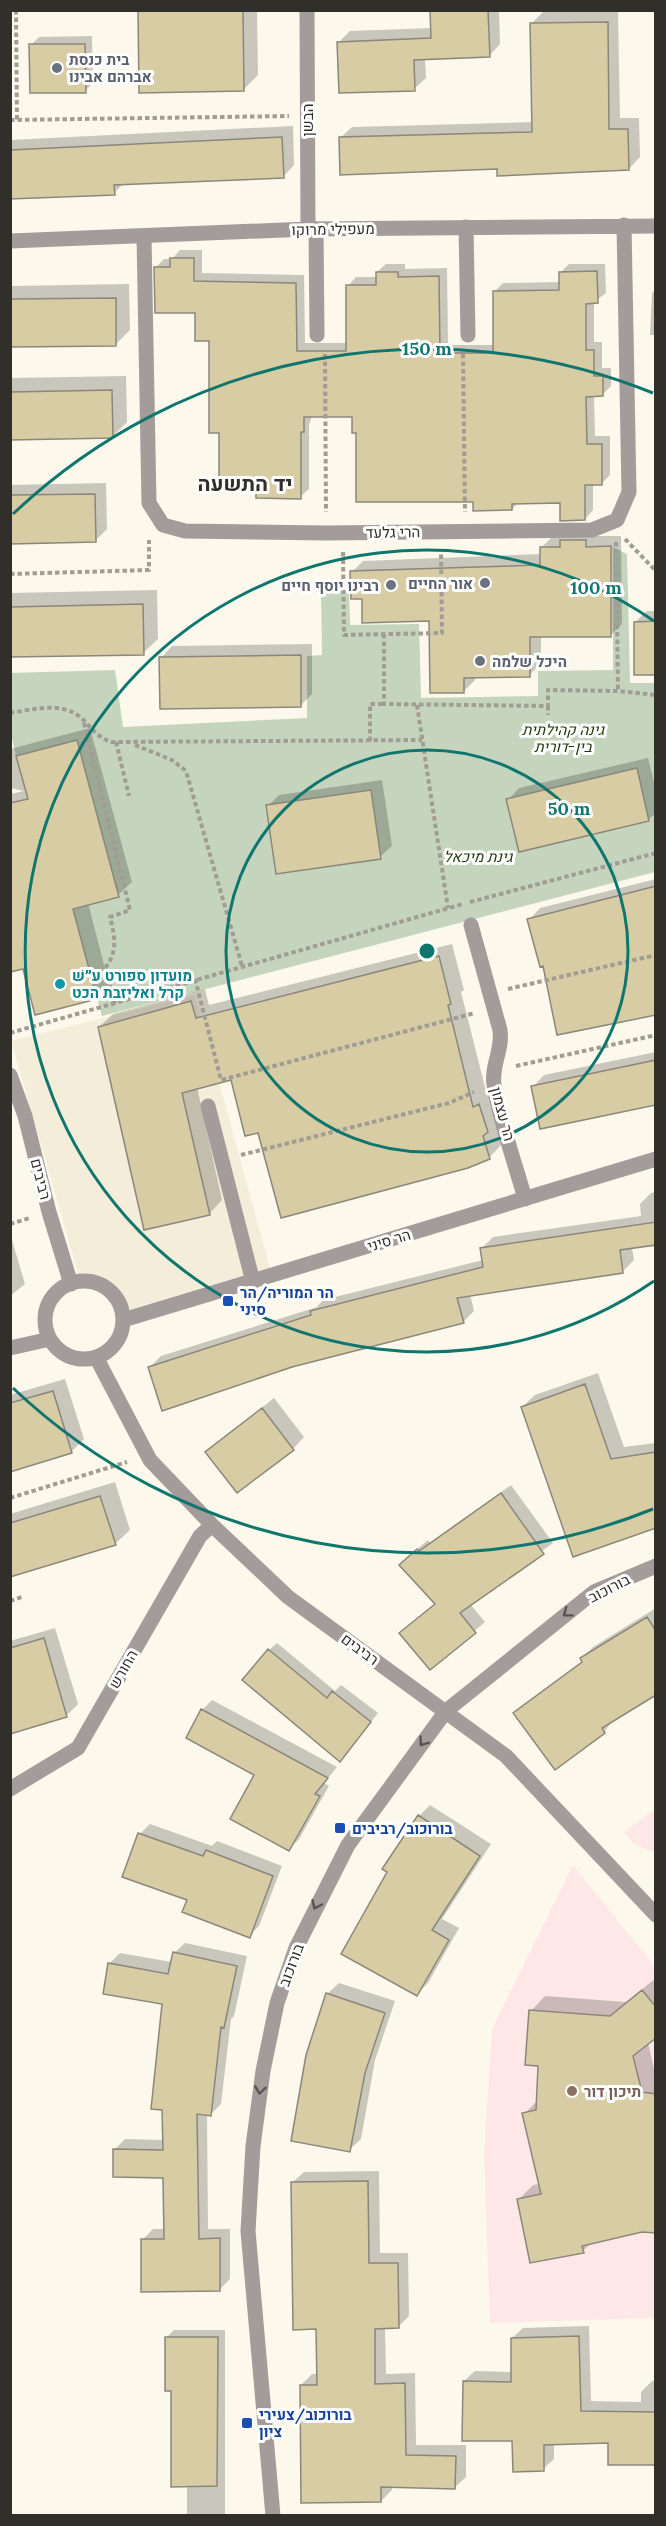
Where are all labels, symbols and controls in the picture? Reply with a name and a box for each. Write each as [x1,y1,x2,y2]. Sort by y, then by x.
place label: בית כנסת אברהם אבינו [69,50,152,86]
marker: בית כנסת אברהם אבינו [50,61,64,75]
street label: הבשן [298,104,317,136]
street label: מעפילי מרוקו [291,219,375,239]
text: 150 m [402,337,452,360]
district label: יד התשעה [197,470,293,497]
street label: הרי גלעד [366,522,420,542]
place label: אור החיים [408,574,473,593]
place label: רבינו יוסף חיים [281,576,379,595]
marker: אור החיים [478,576,492,590]
text: 100 m [570,576,622,599]
marker: רבינו יוסף חיים [384,578,398,592]
place label: היכל שלמה [492,652,567,671]
marker: היכל שלמה [473,654,487,668]
park label: גינה קהילתית בין-דורית [522,720,605,756]
text: 50 m [548,797,591,820]
park label: גינת מיכאל [444,847,513,866]
centre of rings [417,941,437,961]
place label: מועדון ספורט ע״שׁ קרל ואליזבת הכט [72,966,192,1002]
marker: מועדון ספורט ע״שׁ קרל ואליזבת הכט [53,977,67,991]
street label: הר עצמון [487,1085,519,1143]
street label: רביבים [27,1156,55,1202]
street label: הר סיני [365,1224,413,1256]
place label: הר המוריה/הר סיני [240,1283,334,1319]
marker: הר המוריה/הר סיני [221,1294,235,1308]
street label: בורוכוב [585,1569,633,1607]
one-way arrow [563,1605,574,1616]
street label: רביבים [338,1629,382,1669]
street label: החורש [104,1646,142,1692]
one-way arrow [419,1735,430,1746]
place label: בורוכוב/רביבים [352,1819,453,1839]
marker: בורוכוב/רביבים [333,1821,347,1835]
one-way arrow [312,1898,324,1909]
street label: בורוכוב [274,1941,308,1989]
place label: תיכון דור [584,2082,641,2101]
marker: תיכון דור [565,2084,579,2098]
one-way arrow [255,2086,267,2095]
place label: בורוכוב/צעירי ציון [259,2405,352,2441]
marker: בורוכוב/צעירי ציון [240,2416,254,2430]

